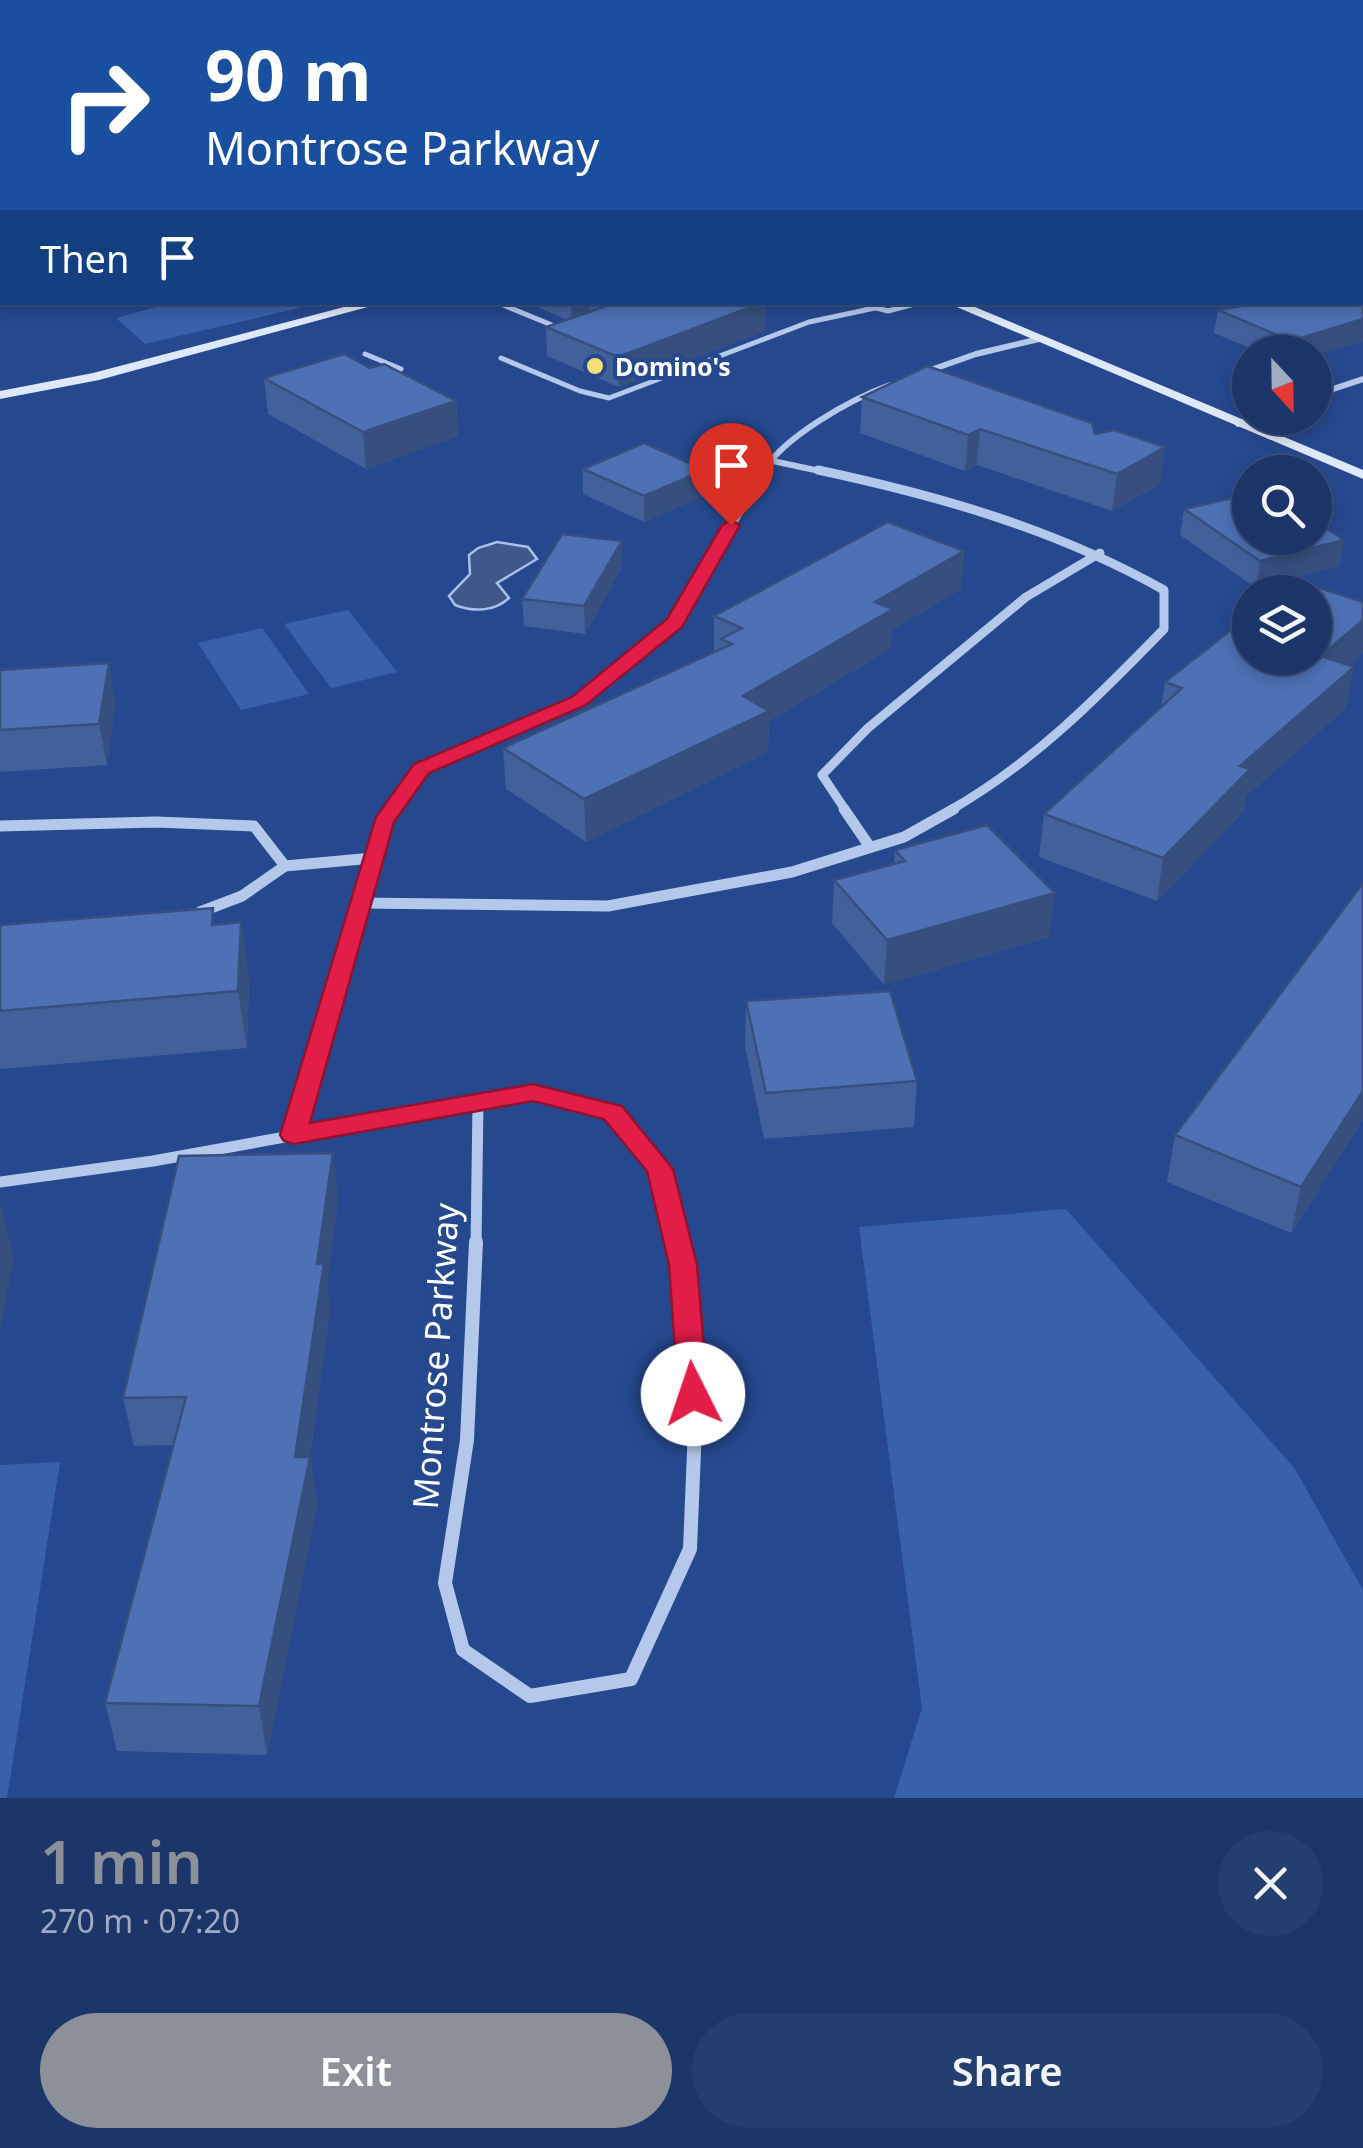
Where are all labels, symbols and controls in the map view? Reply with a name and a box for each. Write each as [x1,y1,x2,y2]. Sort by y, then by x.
text: 90 m [205,26,372,122]
icon: right [40,40,170,170]
text: Montrose Parkway [205,117,599,178]
icon: arrive [150,230,205,285]
text: Then [40,232,130,284]
north arrow [1232,335,1332,435]
map controls [1232,335,1332,675]
place label: Domino's [615,349,731,383]
marker: Domino's [584,355,606,377]
pin [689,423,774,526]
icon: arrive [704,438,759,493]
button: search [1232,455,1332,555]
button: layers [1232,575,1332,675]
street label: Montrose Parkway [401,1201,469,1511]
position arrow [641,1342,745,1446]
text: 1 min [40,1820,203,1902]
button: close [1218,1831,1323,1936]
text: 270 m · 07:20 [40,1899,240,1942]
button: Exit [40,2013,672,2128]
button: Share [692,2013,1323,2128]

